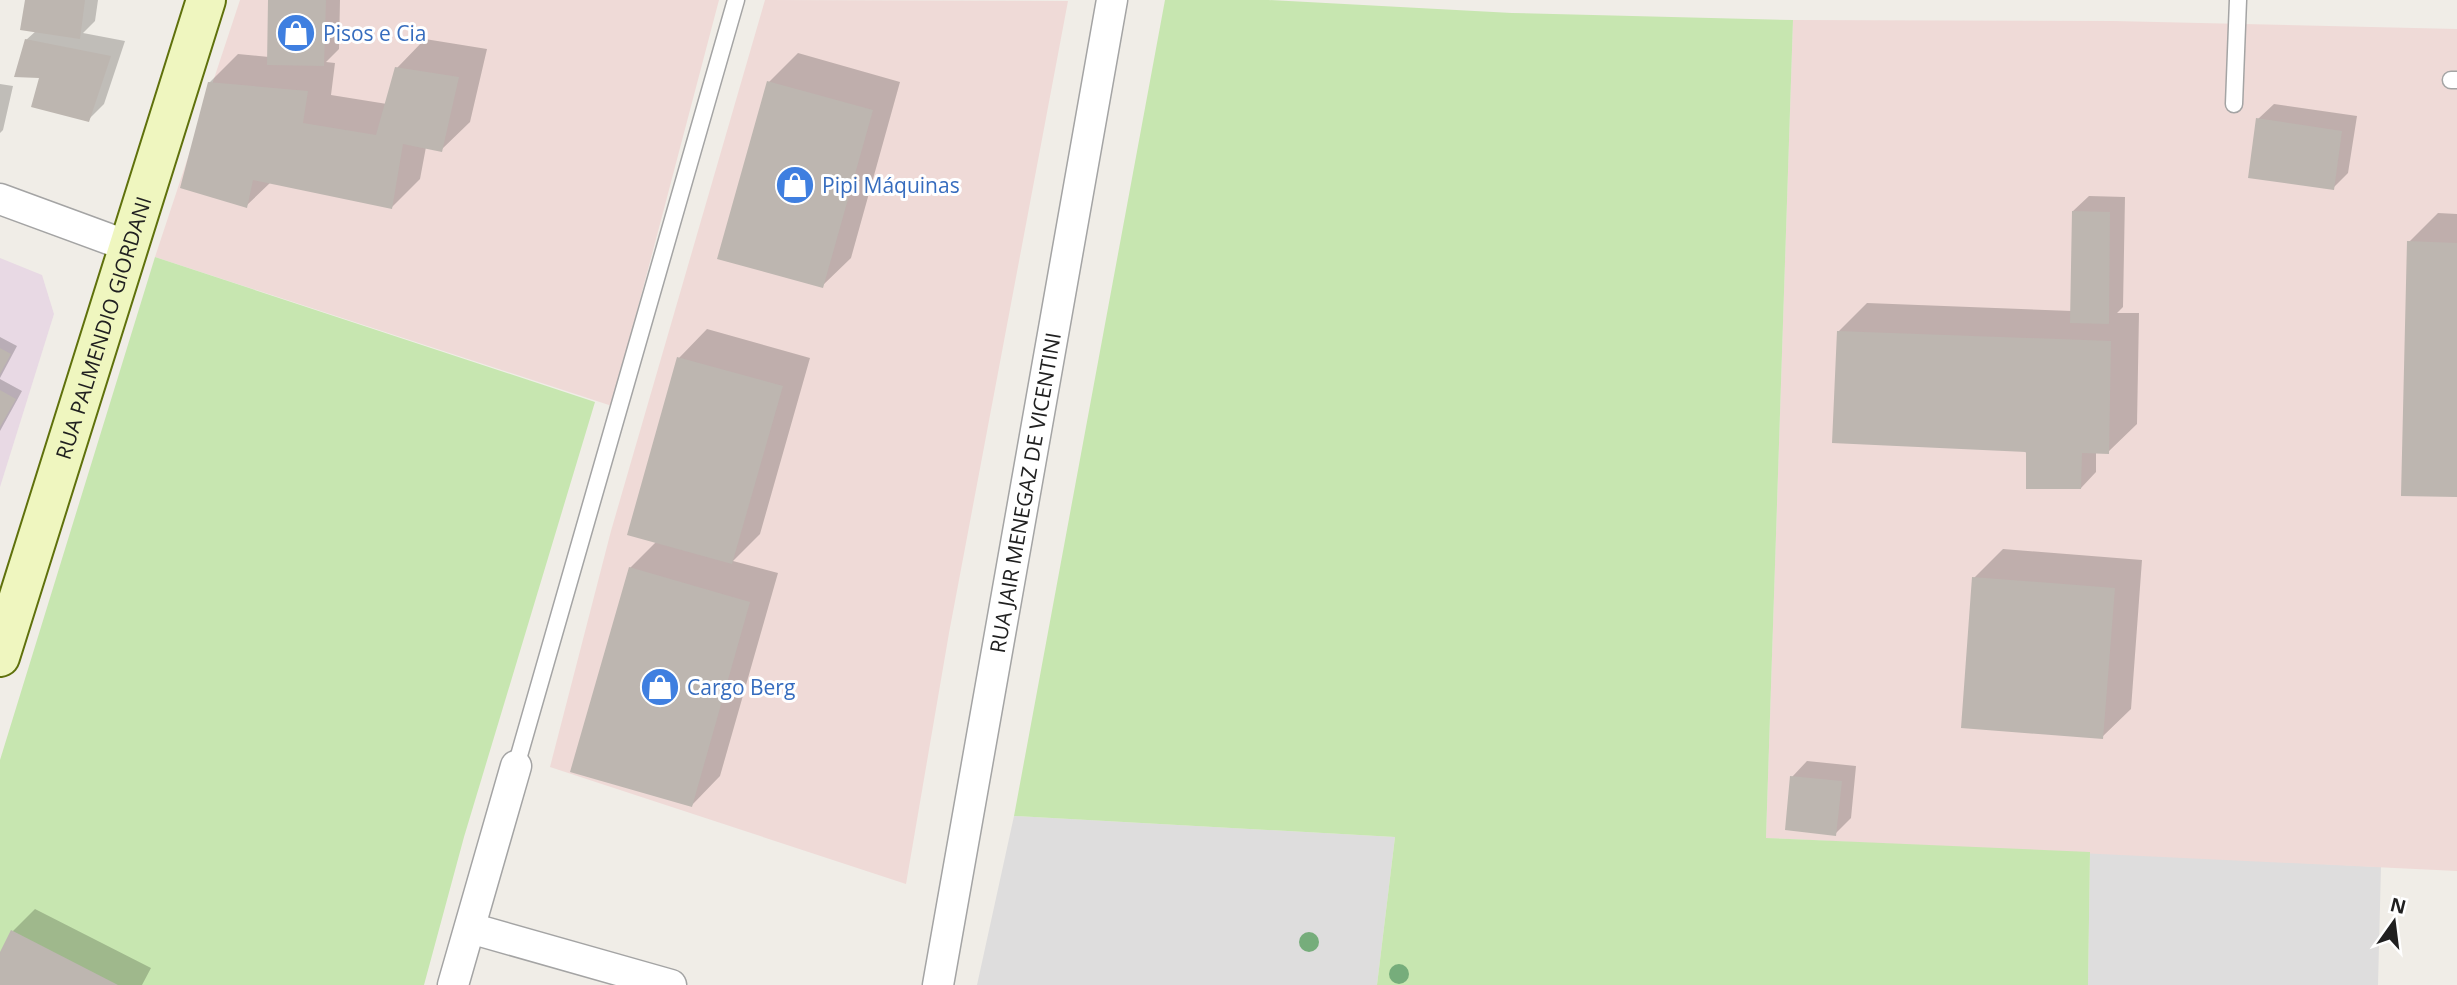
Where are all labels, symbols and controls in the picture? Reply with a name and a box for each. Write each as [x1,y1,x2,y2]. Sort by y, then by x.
shop icon: Pisos e Cia [275,12,317,54]
place label: Pisos e Cia [323,19,426,47]
shop icon: Pipi Máquinas [774,164,816,206]
place label: Pipi Máquinas [822,171,960,199]
street label: RUA PALMENDIO GIORDANI [49,193,158,463]
street label: RUA JAIR MENEGAZ DE VICENTINI [983,330,1067,655]
shop icon: Cargo Berg [639,666,681,708]
place label: Cargo Berg [687,673,795,701]
north arrow [2359,887,2429,957]
text: N [2387,891,2409,920]

